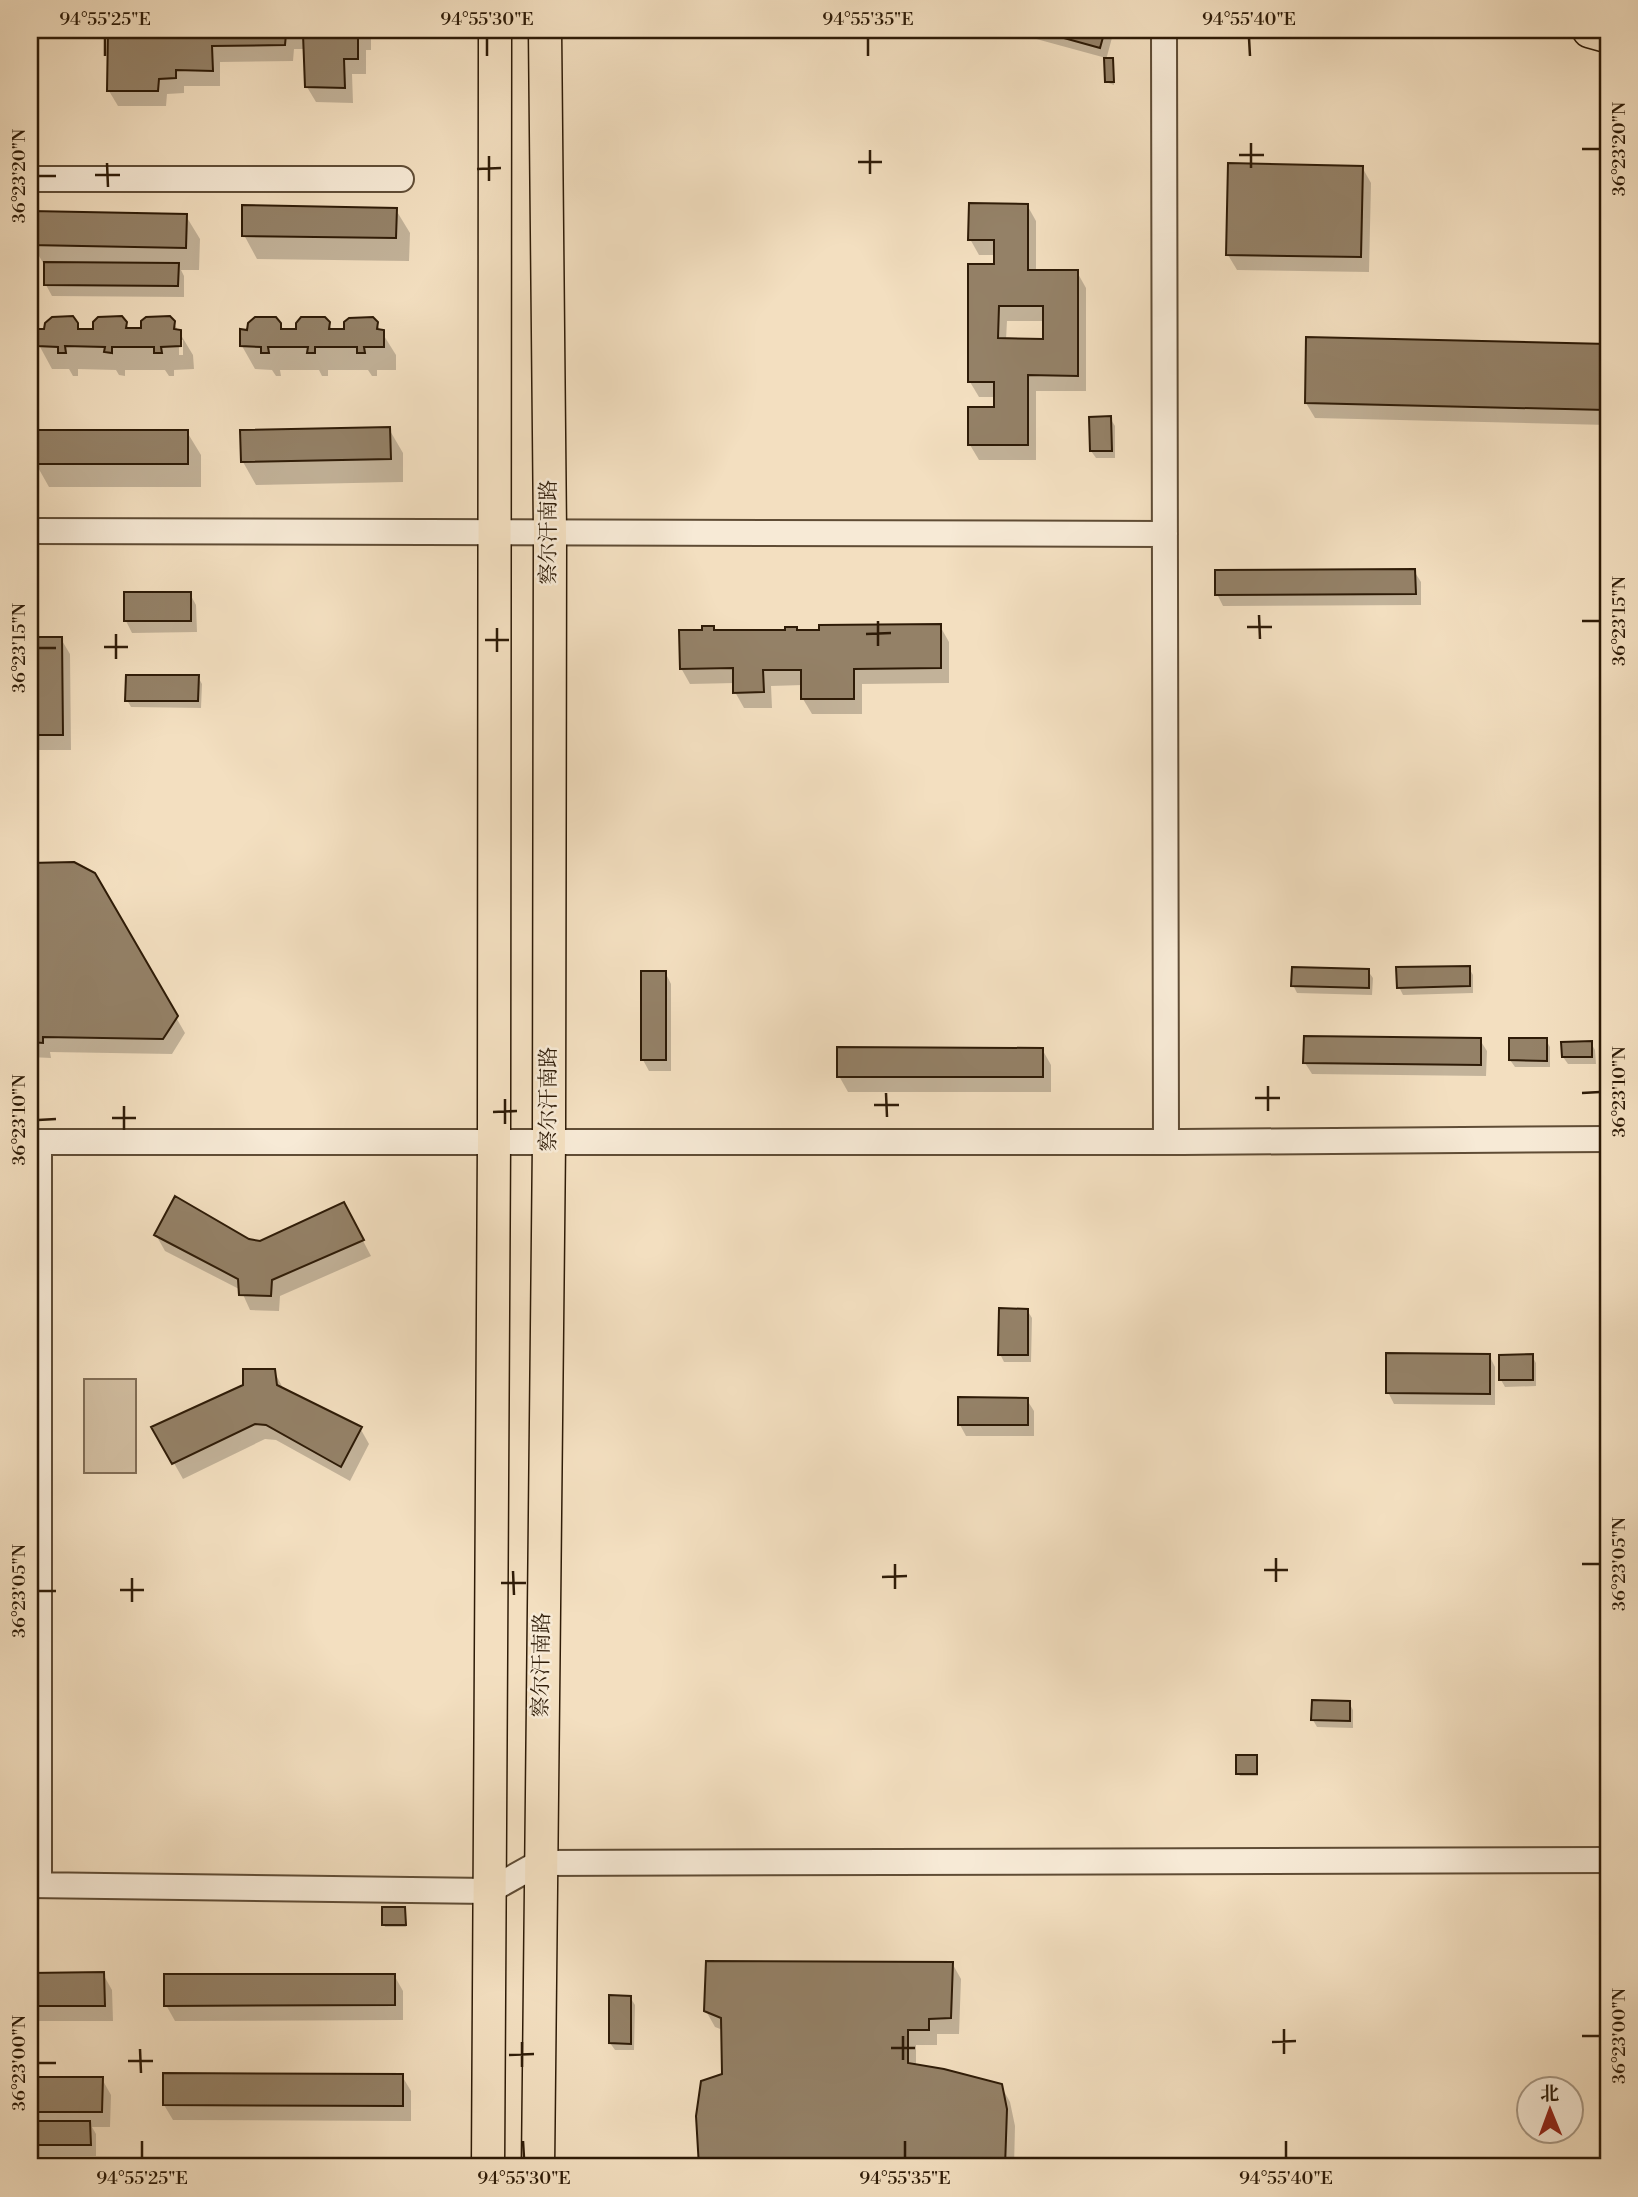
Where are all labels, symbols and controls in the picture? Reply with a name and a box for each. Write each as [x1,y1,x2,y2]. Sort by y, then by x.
text: 94°55'25"E [59,8,151,31]
text: 94°55'30"E [440,8,534,31]
text: 94°55'35"E [822,8,914,31]
text: 94°55'40"E [1202,8,1296,31]
text: 36°23'20"N [1608,101,1631,196]
text: 36°23'20"N [8,128,31,223]
street label: 察尔汗南路 [536,480,562,585]
text: 36°23'15"N [1608,576,1631,666]
text: 36°23'15"N [8,603,31,693]
text: 36°23'10"N [1608,1046,1631,1138]
street label: 察尔汗南路 [536,1047,562,1152]
text: 36°23'10"N [8,1074,31,1166]
text: 36°23'05"N [1608,1516,1631,1611]
text: 36°23'05"N [8,1543,31,1638]
street label: 察尔汗南路 [528,1612,556,1718]
text: 36°23'00"N [1608,1987,1631,2084]
text: 36°23'00"N [8,2014,31,2111]
north arrow [1516,2074,1586,2144]
text: 北 [1540,2082,1559,2106]
text: 94°55'25"E [96,2167,188,2190]
text: 94°55'30"E [477,2167,571,2190]
text: 94°55'35"E [859,2167,951,2190]
text: 94°55'40"E [1239,2167,1333,2190]

